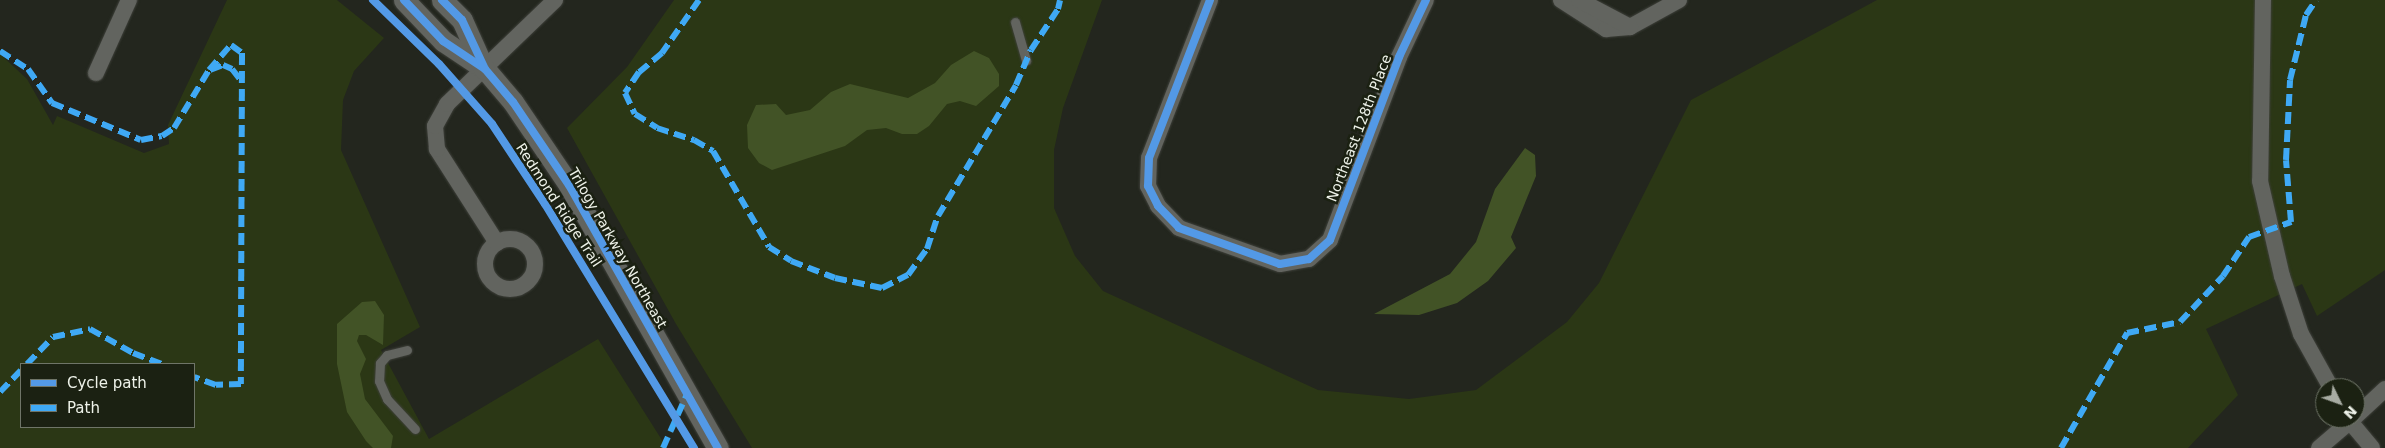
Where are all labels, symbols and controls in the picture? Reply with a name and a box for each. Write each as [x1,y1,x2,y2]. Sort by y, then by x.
street label: Northeast 128th Place [1323,52,1395,204]
street label: Redmond Ridge Trail [513,140,605,270]
street label: Trilogy Parkway Northeast [565,165,671,331]
legend [20,363,195,428]
text: Cycle path [67,374,147,392]
north arrow [2315,378,2365,428]
text: Path [67,399,100,417]
text: N [2341,403,2360,422]

